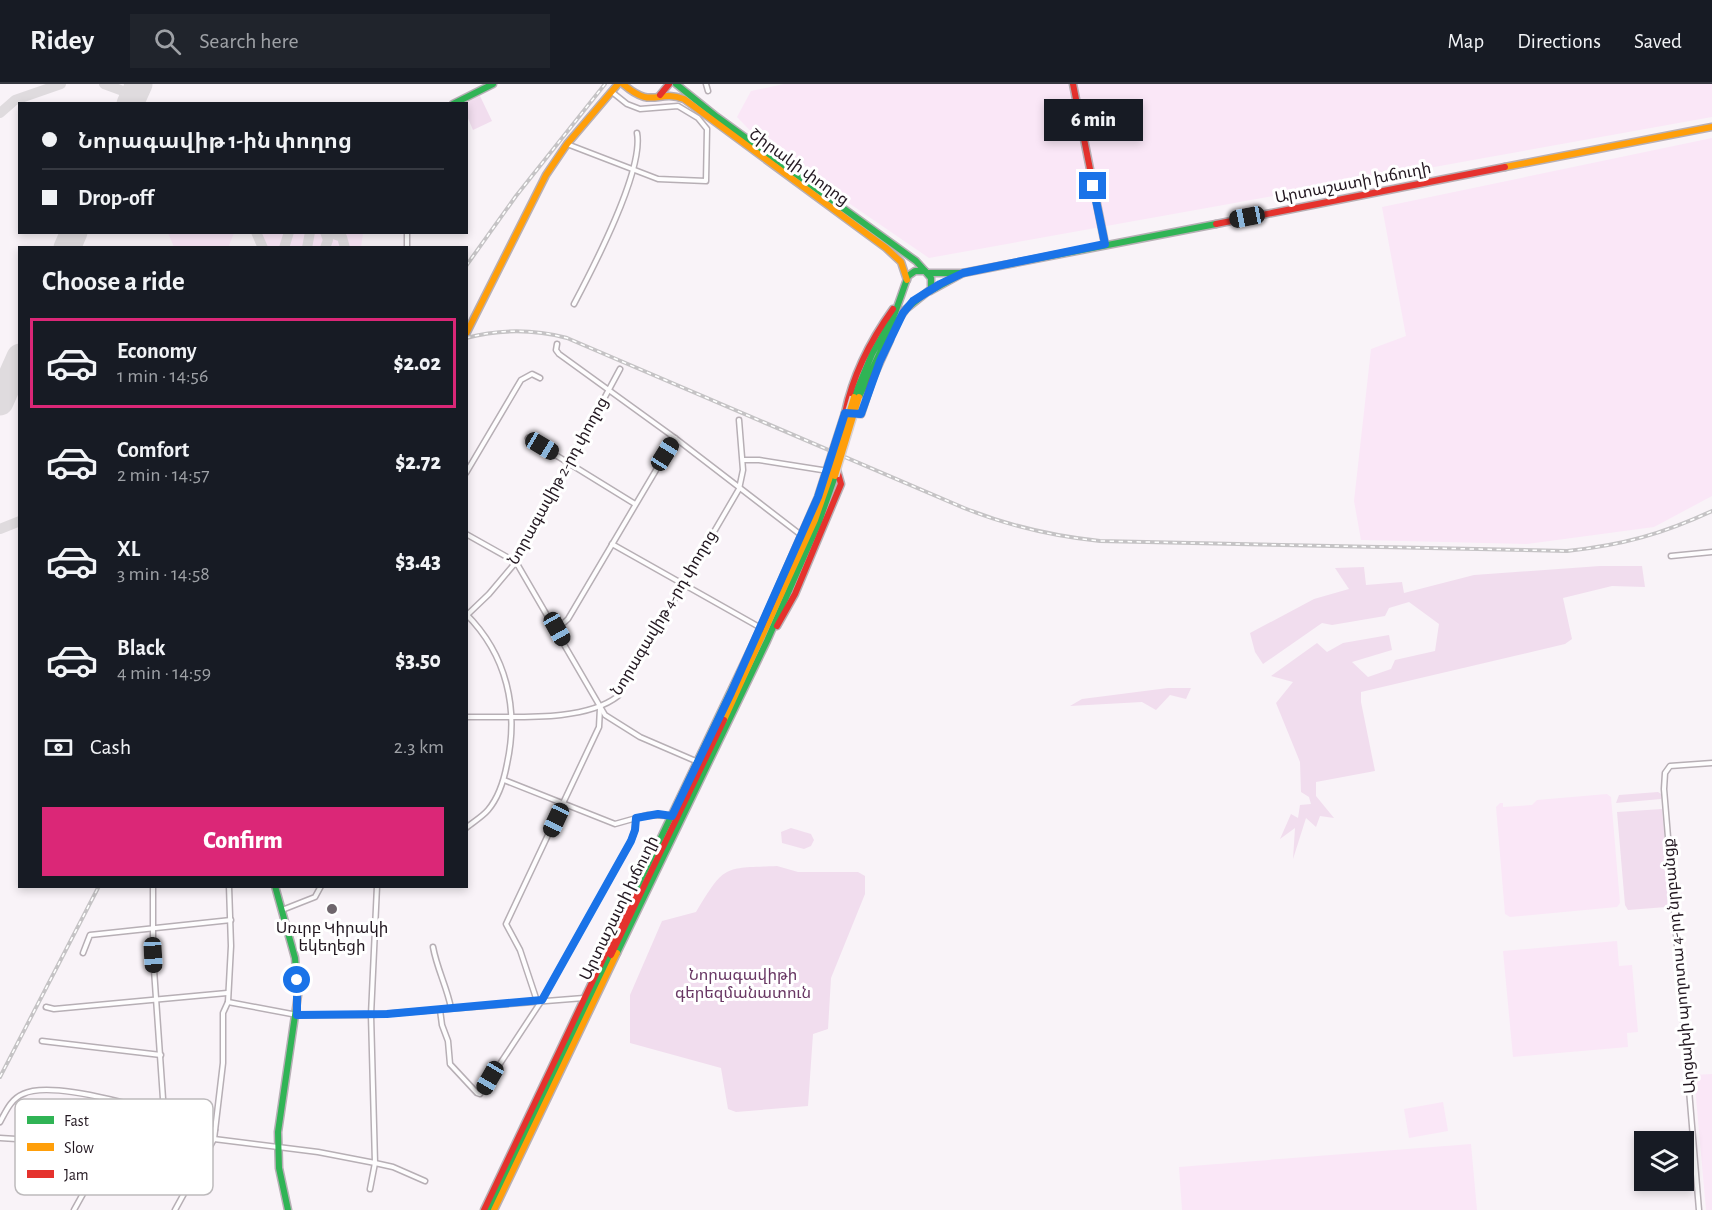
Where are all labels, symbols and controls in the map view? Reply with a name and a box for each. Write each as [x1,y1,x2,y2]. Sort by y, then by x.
search box [130,14,550,68]
icon: search [151,25,184,58]
text: Ridey [30,27,94,55]
text: Search here [199,30,299,52]
text: Map [1448,31,1484,52]
text: Directions [1517,31,1601,52]
text: Saved [1634,31,1682,52]
callout: 6 min [1044,99,1142,141]
text: 6 min [1071,110,1116,130]
street label: Շիրակի փողոց [746,126,852,209]
text: Նորագավիթ 1-ին փողոց [78,130,352,152]
street label: Արտաշատի խճուղի [1274,160,1433,207]
route end [1079,172,1106,199]
text: Drop-off [78,187,154,209]
car [1228,205,1266,229]
text: Choose a ride [42,268,185,295]
icon: car [45,336,99,390]
text: Economy [117,340,197,362]
text: $2.02 [393,352,441,374]
text: 1 min · 14:56 [117,366,208,386]
street label: Նորագավիթ 2-րդ փողոց [505,394,612,568]
car [522,429,562,463]
car [648,434,682,474]
icon: car [45,435,99,489]
text: Comfort [117,439,189,461]
text: $2.72 [395,451,441,473]
text: 2 min · 14:57 [117,465,210,485]
street label: Նորագավիթ 4-րդ փողոց [608,528,721,699]
icon: car [45,534,99,588]
text: XL [117,538,140,560]
text: $3.43 [395,550,441,572]
text: 3 min · 14:58 [117,564,210,584]
car [540,609,574,649]
icon: car [45,633,99,687]
text: Black [117,637,165,659]
text: $3.50 [395,649,441,671]
text: 4 min · 14:59 [117,663,211,683]
icon: cash [42,731,75,764]
text: Cash [90,736,131,758]
text: 2.3 km [394,737,444,757]
car [540,800,572,840]
button: Confirm [42,807,444,876]
street label: Արտաշատի խճուղի [577,833,662,983]
street label: Արցախի պողոտա 4-րդ նրբանցք [1660,837,1699,1094]
marker: Սռւրբ Կիրակի եկեղեցի [325,902,339,916]
place label: Սռւրբ Կիրակի եկեղեցի [276,920,388,955]
car [143,937,163,973]
route start [283,966,310,993]
park label: Նորագավիթի գերեզմանատուն [675,967,811,1002]
car [473,1058,507,1098]
legend [15,1099,213,1195]
text: Fast [64,1113,89,1129]
map controls [1634,1131,1694,1191]
button: layers [1634,1131,1694,1191]
text: Slow [64,1140,94,1156]
text: Jam [64,1167,89,1183]

